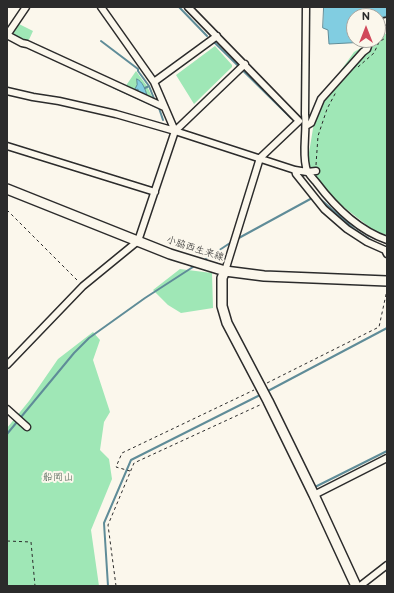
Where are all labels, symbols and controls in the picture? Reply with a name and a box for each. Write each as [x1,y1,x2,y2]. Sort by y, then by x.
north arrow [346,8,386,48]
text: N [362,10,370,23]
street label: 小脇西生来線 [165,234,225,264]
park label: 船岡山 [43,471,73,483]

